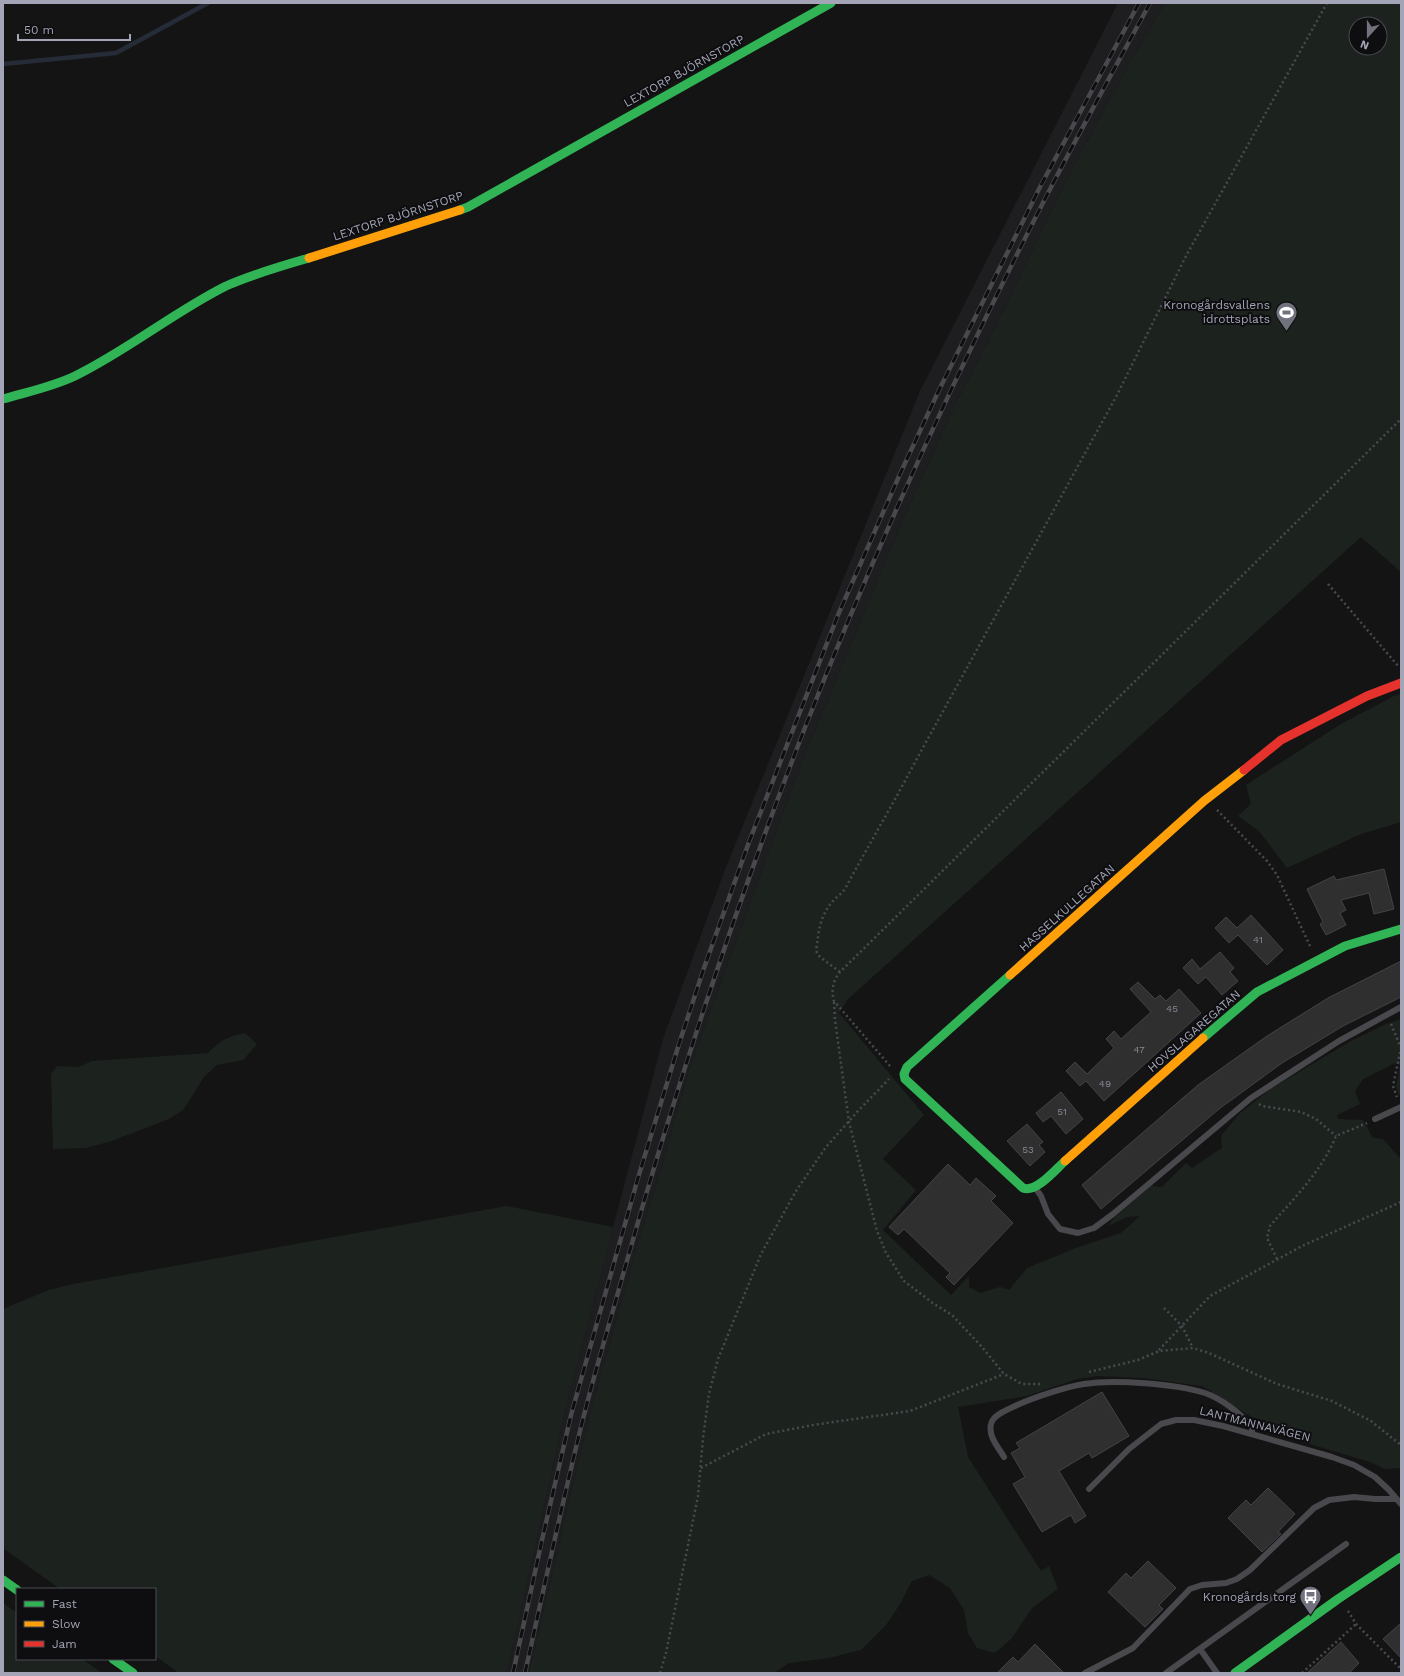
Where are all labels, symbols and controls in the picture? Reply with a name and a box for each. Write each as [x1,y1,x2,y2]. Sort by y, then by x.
scale bar [18,16,130,42]
north arrow [1348,16,1388,56]
text: 50 m [24,23,54,37]
street label: LEXTORP BJÖRNSTORP [621,32,747,110]
text: N [1358,37,1371,52]
street label: LEXTORP BJÖRNSTORP [331,188,465,244]
place label: Kronogårdsvallens idrottsplats [1163,298,1270,326]
sports icon: Kronogårdsvallens idrottsplats [1273,299,1299,332]
street label: HASSELKULLEGATAN [1016,861,1118,955]
house number: 41 [1253,934,1263,945]
street label: HOVSLAGAREGATAN [1145,987,1243,1075]
house number: 45 [1166,1003,1178,1014]
house number: 47 [1133,1044,1145,1055]
house number: 49 [1099,1078,1111,1089]
house number: 51 [1057,1106,1067,1117]
house number: 53 [1022,1144,1034,1155]
street label: LANTMANNAVÄGEN [1198,1403,1312,1445]
bus stop icon: Kronogårds torg [1298,1584,1324,1617]
legend [16,1588,156,1660]
place label: Kronogårds torg [1203,1590,1297,1604]
text: Fast [52,1597,77,1611]
text: Slow [52,1617,80,1631]
text: Jam [52,1637,77,1651]

